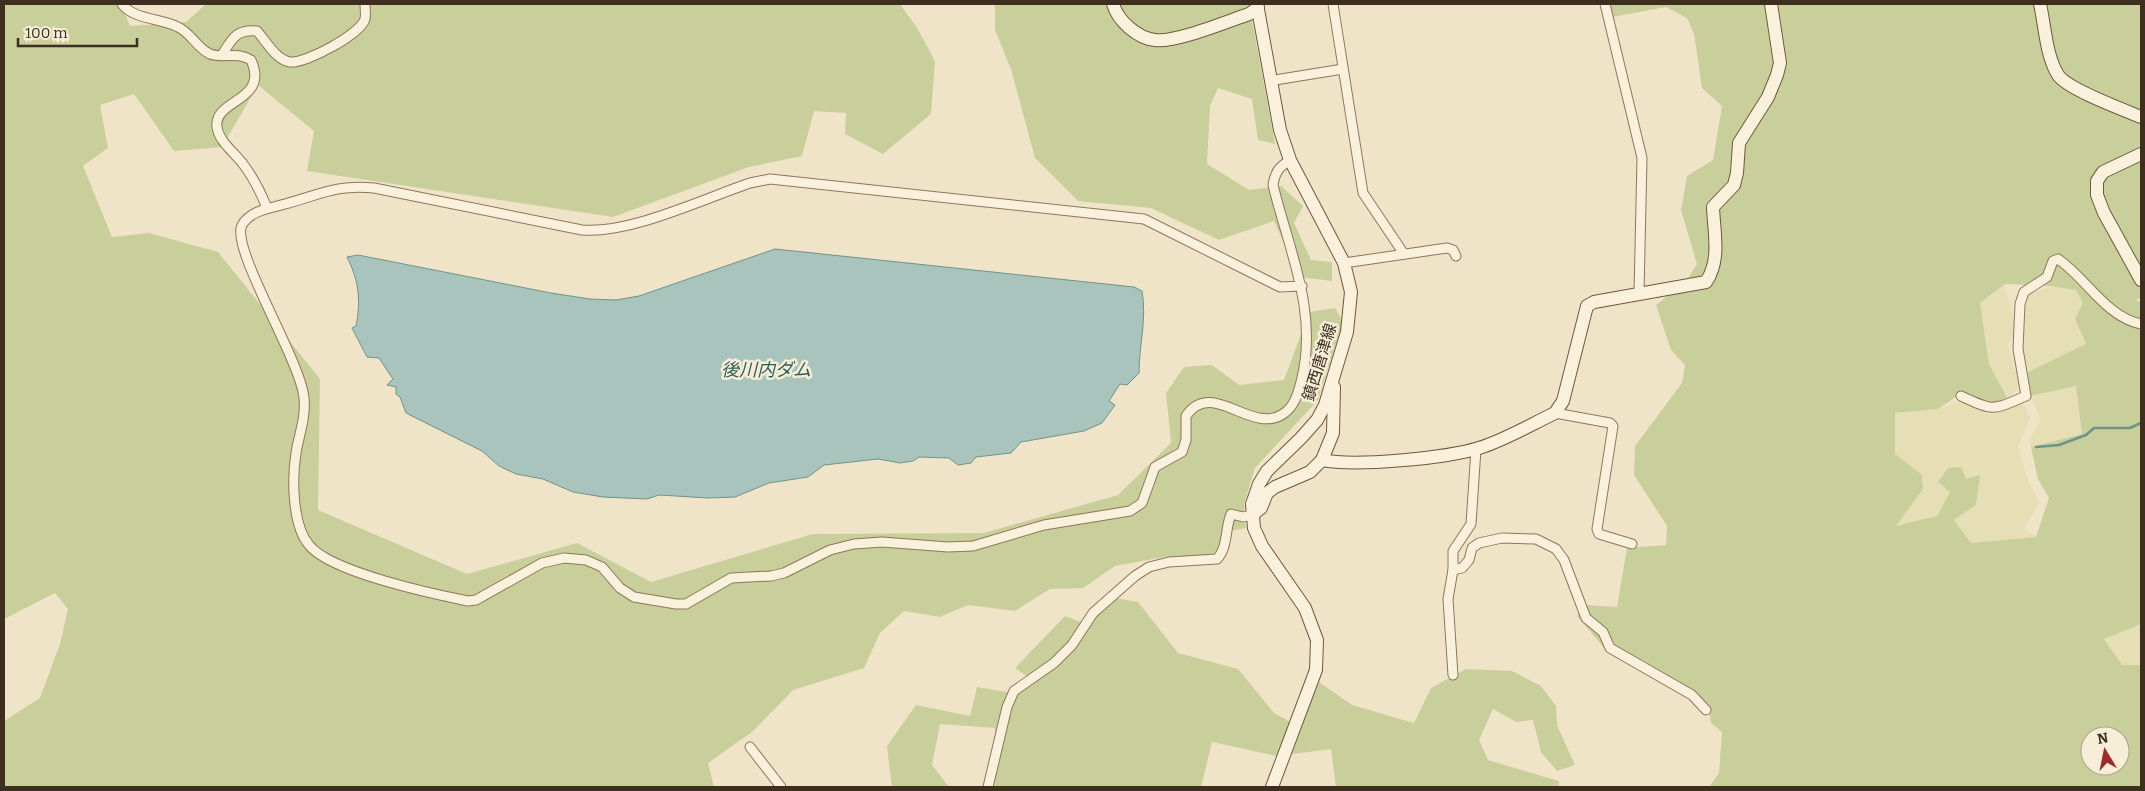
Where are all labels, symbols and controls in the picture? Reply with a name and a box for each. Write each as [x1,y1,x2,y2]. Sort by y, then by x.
scale bar [18,15,136,47]
text: 100 m [25,24,68,42]
street label: 鎮西唐津線 [1299,321,1340,403]
water label: 後川内ダム [721,359,811,381]
north arrow [2080,726,2130,776]
text: N [2096,729,2110,748]

